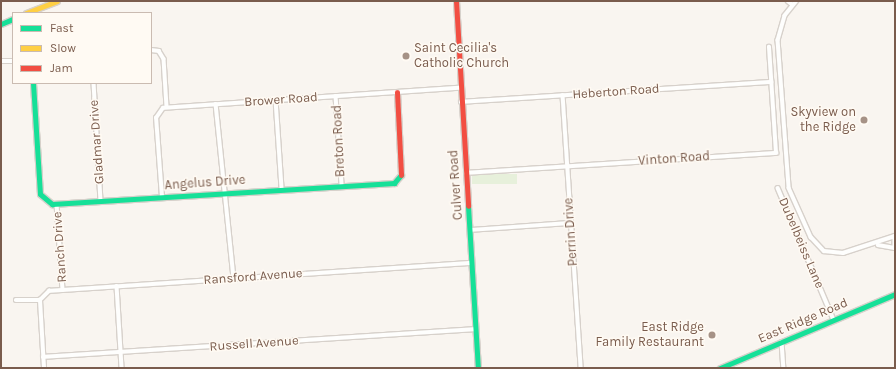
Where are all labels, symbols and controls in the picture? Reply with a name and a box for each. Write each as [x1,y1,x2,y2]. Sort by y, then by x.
legend [12,12,152,84]
text: Fast [50,21,73,35]
text: Slow [50,41,76,55]
place label: Saint Cecilia's Catholic Church [414,41,509,72]
marker: Saint Cecilia's Catholic Church [401,51,411,61]
text: Jam [50,61,73,75]
street label: Heberton Road [572,81,660,103]
street label: Brower Road [244,90,318,110]
street label: Gladmar Drive [86,99,108,185]
street label: Breton Road [329,104,349,178]
place label: Skyview on the Ridge [790,105,856,136]
marker: Skyview on the Ridge [859,115,869,125]
street label: Culver Road [446,149,466,221]
street label: Vinton Road [638,149,710,169]
street label: Angelus Drive [164,172,246,194]
street label: Dubelbeiss Lane [775,195,827,291]
street label: Perrin Drive [561,197,581,267]
street label: Ranch Drive [50,211,70,283]
street label: Ransford Avenue [203,266,303,288]
street label: East Ridge Road [756,295,850,347]
place label: East Ridge Family Restaurant [596,320,704,351]
marker: East Ridge Family Restaurant [707,330,717,340]
street label: Russell Avenue [209,333,299,355]

